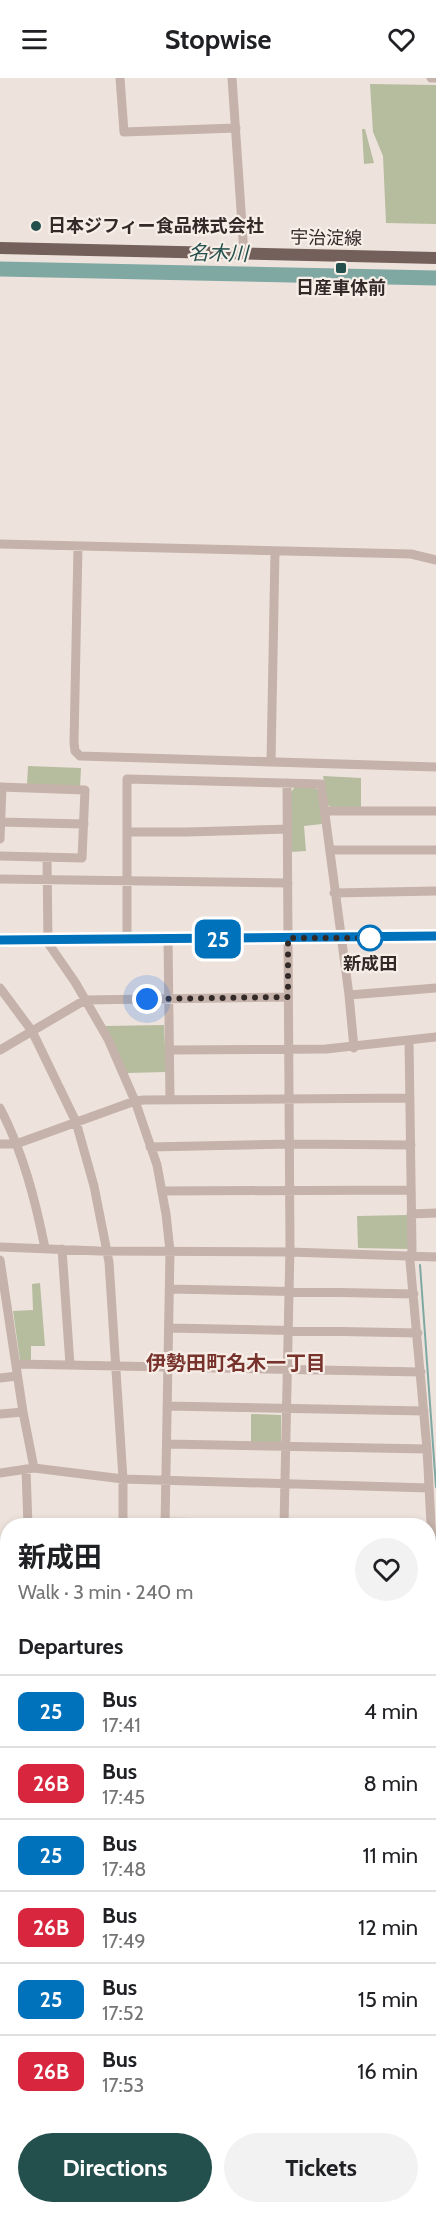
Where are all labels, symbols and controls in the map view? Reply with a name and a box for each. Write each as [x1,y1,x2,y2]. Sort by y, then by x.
icon: menu [18,23,51,56]
text: Stopwise [165,23,271,56]
icon: heart [385,23,418,56]
place label: 日本ジフィー食品株式会社 [48,215,264,237]
marker: 日本ジフィー食品株式会社 [29,219,43,233]
street label: 宇治淀線 [290,226,362,250]
water label: 名木川 [188,240,250,266]
marker: 日産車体前 [334,261,348,275]
place label: 日産車体前 [296,277,386,299]
line badge: 25 [191,920,245,958]
marker: 新成田 [357,925,383,951]
text: 25 [207,927,229,952]
place label: 新成田 [343,953,397,975]
your location [132,984,162,1014]
district label: 伊勢田町名木一丁目 [146,1351,326,1375]
button: heart [355,1538,418,1601]
text: 新成田 [18,1540,102,1574]
text: Walk · 3 min · 240 m [18,1580,193,1604]
text: Departures [18,1633,123,1660]
text: Bus [102,1686,137,1713]
text: 4 min [364,1698,418,1725]
text: 25 [40,1699,62,1724]
text: 17:41 [102,1713,141,1737]
text: Bus [102,1758,137,1785]
text: 8 min [363,1770,418,1797]
text: 26B [33,1771,69,1796]
text: 17:45 [102,1785,145,1809]
text: Bus [102,1830,137,1857]
text: 11 min [362,1842,418,1869]
text: 25 [40,1843,62,1868]
text: 17:48 [102,1857,146,1881]
text: Bus [102,1902,137,1929]
text: 12 min [358,1914,418,1941]
text: 26B [33,1915,69,1940]
text: 17:49 [102,1929,146,1953]
text: Bus [102,1974,137,2001]
text: 15 min [358,1986,418,2013]
text: 25 [40,1987,62,2012]
text: 17:52 [102,2001,144,2025]
text: Bus [102,2046,137,2073]
text: 16 min [357,2058,418,2085]
text: 26B [33,2059,69,2084]
text: 17:53 [102,2073,144,2097]
button: Directions [18,2133,212,2202]
button: Tickets [224,2133,418,2202]

